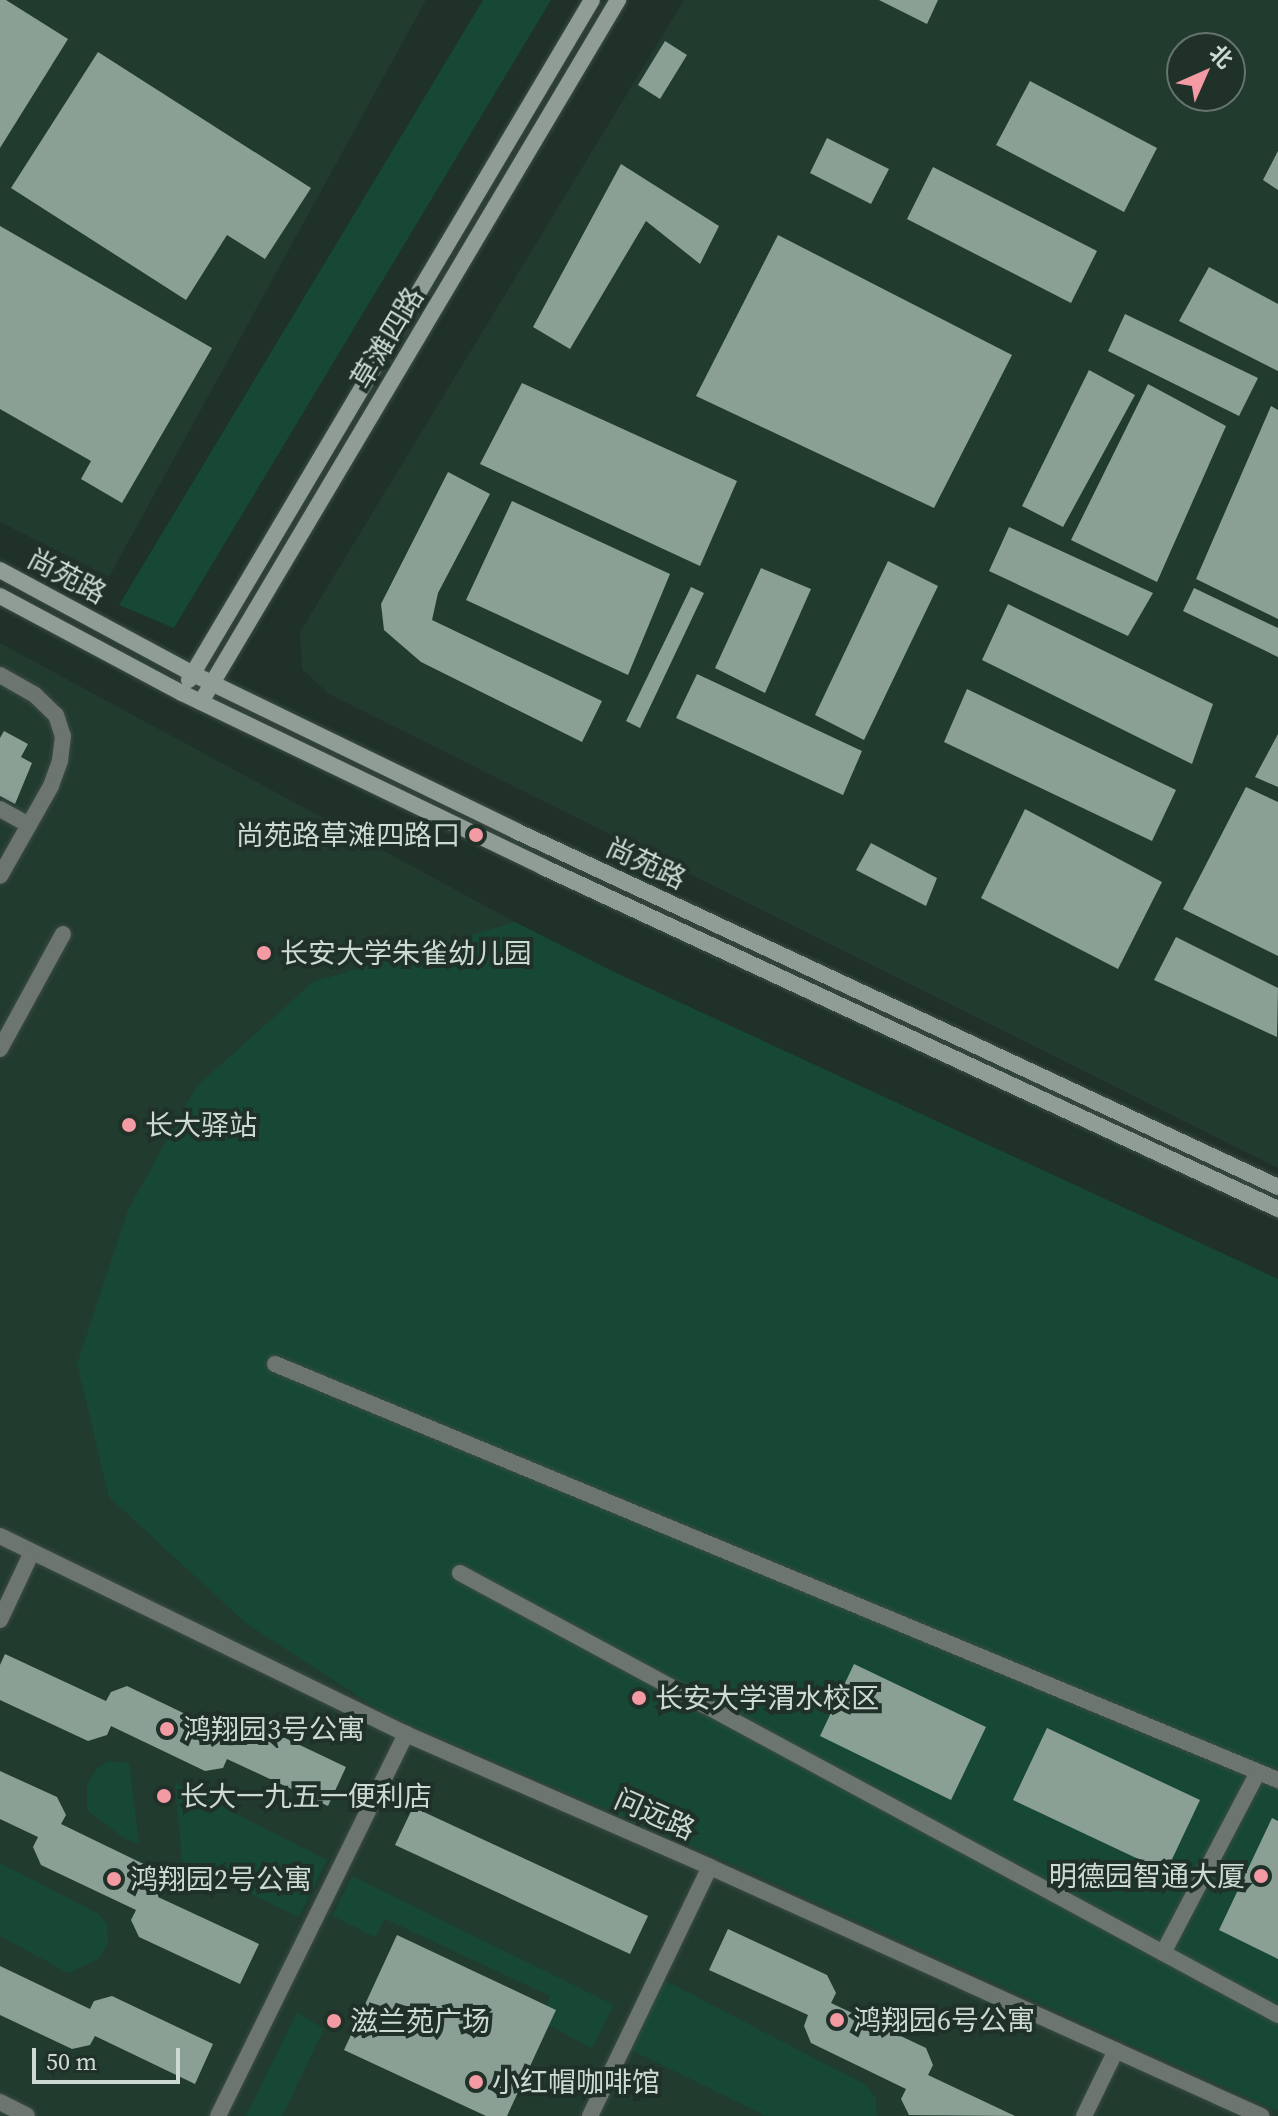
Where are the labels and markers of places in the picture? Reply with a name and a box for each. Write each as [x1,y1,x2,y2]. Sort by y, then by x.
place label: 尚苑路草滩四路口 [236,818,460,852]
marker: 尚苑路草滩四路口 [467,826,485,844]
place label: 长安大学朱雀幼儿园 [280,936,532,970]
marker: 长安大学朱雀幼儿园 [255,944,273,962]
place label: 长大驿站 [145,1108,257,1142]
marker: 长大驿站 [120,1116,138,1134]
place label: 长安大学渭水校区 [655,1681,879,1715]
marker: 长安大学渭水校区 [630,1689,648,1707]
place label: 鸿翔园3号公寓 [183,1712,365,1746]
marker: 鸿翔园3号公寓 [158,1720,176,1738]
place label: 长大一九五一便利店 [180,1779,432,1813]
marker: 长大一九五一便利店 [155,1787,173,1805]
place label: 明德园智通大厦 [1049,1859,1245,1893]
place label: 鸿翔园2号公寓 [130,1862,312,1896]
marker: 明德园智通大厦 [1252,1867,1270,1885]
marker: 鸿翔园2号公寓 [105,1870,123,1888]
place label: 鸿翔园6号公寓 [853,2003,1035,2037]
place label: 滋兰苑广场 [350,2004,490,2038]
marker: 鸿翔园6号公寓 [828,2011,846,2029]
marker: 滋兰苑广场 [325,2012,343,2030]
place label: 小红帽咖啡馆 [492,2065,660,2099]
marker: 小红帽咖啡馆 [467,2073,485,2091]

